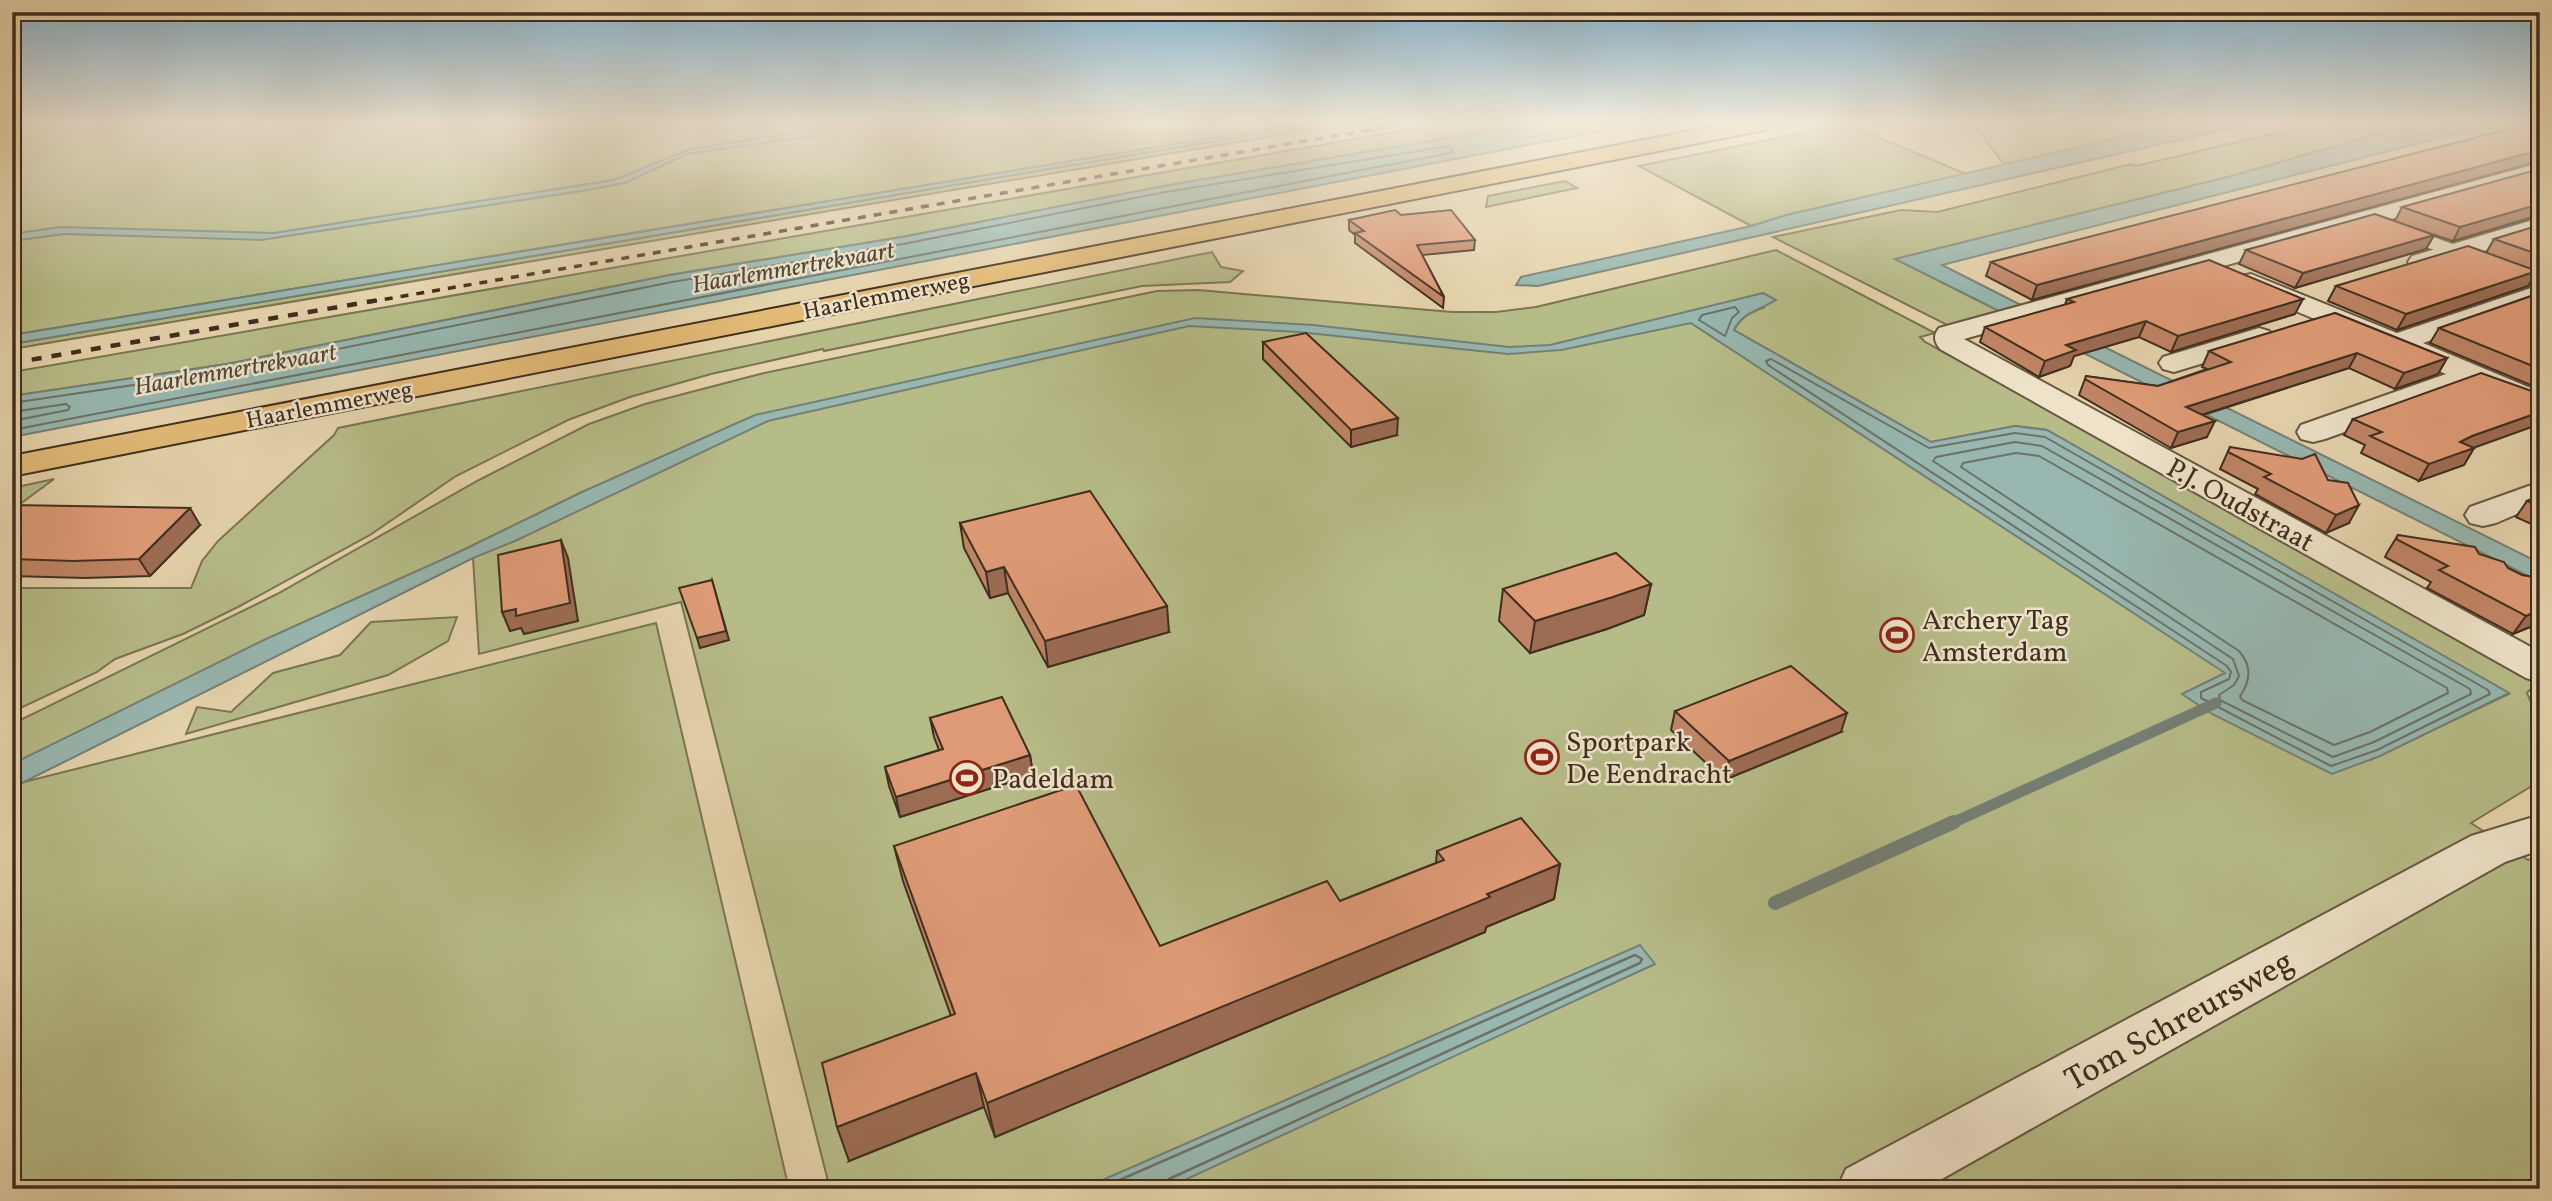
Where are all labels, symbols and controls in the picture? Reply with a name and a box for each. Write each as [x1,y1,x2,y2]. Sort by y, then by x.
water label: Haarlemmertrekvaart [689,234,899,304]
street label: Haarlemmerweg [800,265,972,329]
water label: Haarlemmertrekvaart [131,336,341,406]
street label: Haarlemmerweg [243,374,415,438]
street label: P.J. Oudstraat [2159,450,2321,563]
place label: Archery Tag Amsterdam [1922,602,2069,673]
sports icon: Archery Tag Amsterdam [1878,616,1916,654]
place label: Sportpark De Eendracht [1566,724,1732,795]
sports icon: Sportpark De Eendracht [1523,738,1561,776]
sports icon: Padeldam [948,759,986,797]
place label: Padeldam [992,761,1114,800]
street label: Tom Schreursweg [2057,941,2303,1104]

